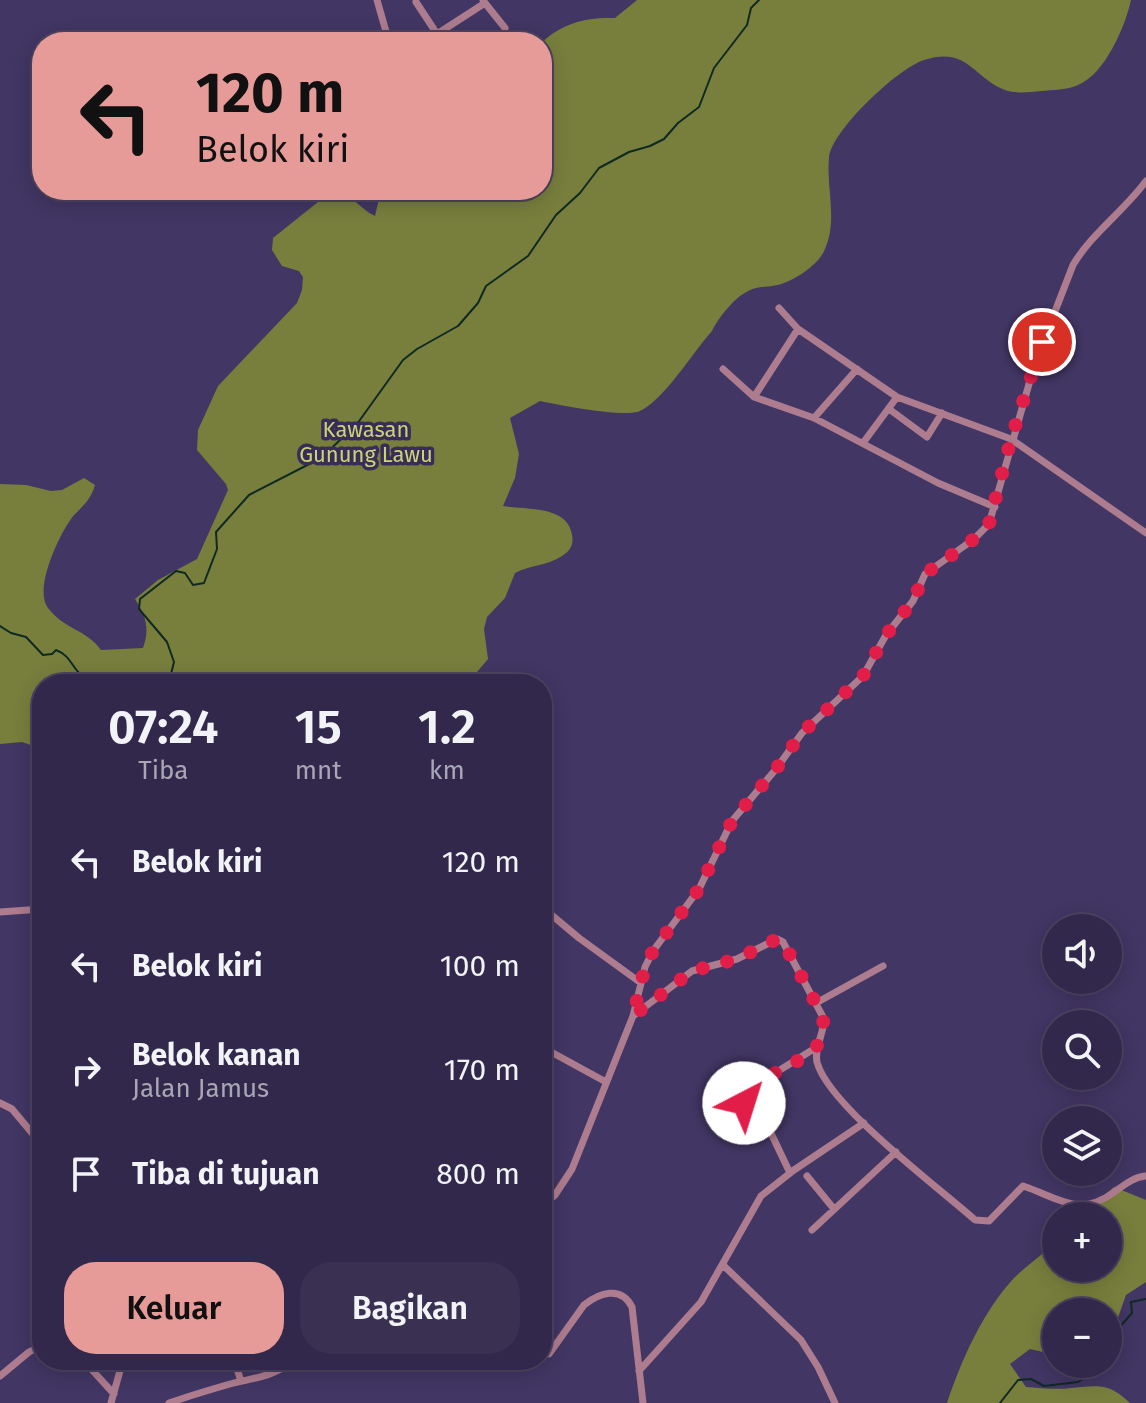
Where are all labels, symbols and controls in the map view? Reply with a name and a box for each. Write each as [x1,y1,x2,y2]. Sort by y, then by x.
text: 120 m [196,60,344,127]
icon: left [64,64,168,168]
text: Belok kiri [196,128,350,172]
pin [1008,308,1076,376]
icon: arrive [1020,320,1064,364]
park label: Kawasan Gunung Lawu [299,416,433,468]
text: 07:24 [108,698,219,756]
text: 15 [295,698,342,756]
text: 1.2 [418,698,476,756]
text: Tiba [138,755,188,786]
text: mnt [295,755,342,786]
text: km [429,755,465,786]
icon: left [64,840,108,884]
text: Belok kiri [132,844,263,880]
text: 120 m [442,844,520,880]
map controls [1042,914,1122,1378]
button: sound [1042,914,1122,994]
icon: left [64,944,108,988]
text: Belok kiri [132,948,263,984]
text: 100 m [440,948,520,984]
button: search [1042,1010,1122,1090]
text: Belok kanan [132,1037,301,1073]
icon: right [64,1048,108,1092]
text: 170 m [444,1052,520,1088]
position arrow [702,1061,786,1145]
text: Jalan Jamus [132,1073,269,1104]
button: layers [1042,1106,1122,1186]
icon: arrive [64,1152,108,1196]
text: Tiba di tujuan [132,1156,319,1192]
text: 800 m [436,1156,520,1192]
button: + [1042,1202,1122,1282]
button: Keluar [64,1262,284,1354]
button: Bagikan [300,1262,520,1354]
button: − [1042,1298,1122,1378]

